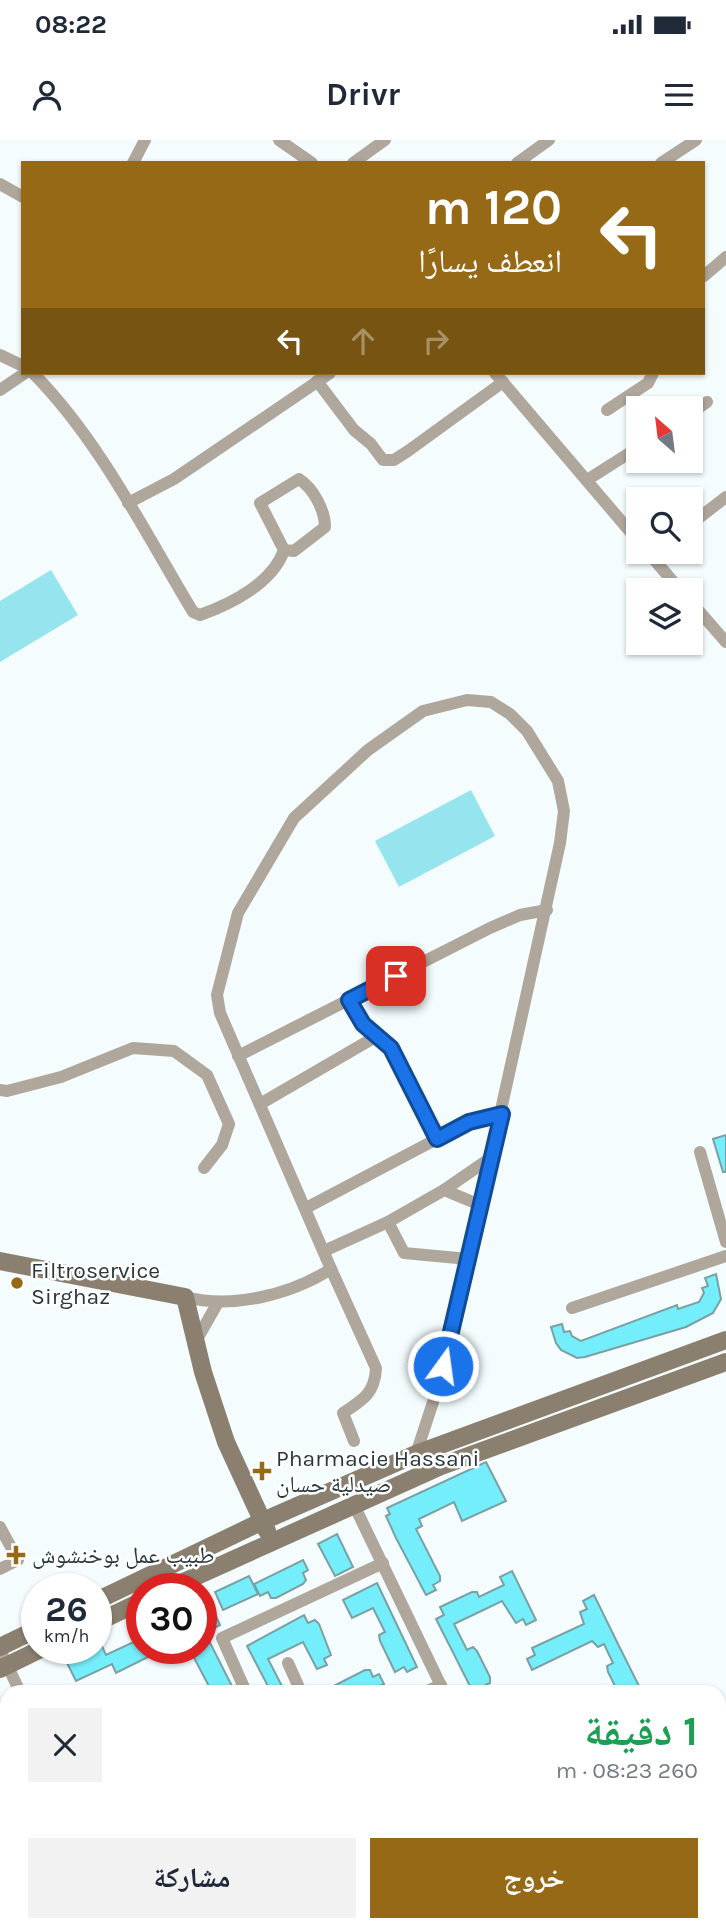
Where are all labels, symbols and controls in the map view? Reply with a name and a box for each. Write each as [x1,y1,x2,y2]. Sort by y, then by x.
text: 08:22 [35,9,107,40]
icon: person [28,76,66,114]
text: Drivr [326,76,400,113]
icon: menu [660,76,698,114]
text: 120 m [425,179,562,236]
icon: left [586,189,677,280]
text: انعطف يسارًا [418,243,562,280]
icon: left [271,322,309,360]
icon: ahead [344,322,382,360]
icon: right [417,322,455,360]
north arrow [626,396,704,472]
map controls [626,396,703,655]
button: search [626,487,703,564]
button: layers [626,578,703,655]
pin [366,946,426,1006]
icon: arrive [377,957,415,995]
place label: Filtroservice Sirghaz [31,1257,160,1310]
marker: Filtroservice Sirghaz [9,1275,25,1291]
position arrow [406,1329,480,1403]
place label: Pharmacie Hassani صيدلية حسان [276,1445,479,1498]
marker: Pharmacie Hassani صيدلية حسان [254,1463,270,1479]
place label: طبيب عمل بوخنشوش [32,1542,214,1569]
marker: طبيب عمل بوخنشوش [6,1545,26,1565]
speed limit sign: 30 [126,1573,217,1664]
text: 26 [45,1589,88,1630]
text: km/h [44,1625,89,1647]
text: 1 دقيقة [584,1706,698,1756]
button: close [28,1708,102,1782]
text: 260 m · 08:23 [556,1757,698,1784]
button: مشاركة [28,1838,356,1918]
button: خروج [370,1838,698,1918]

